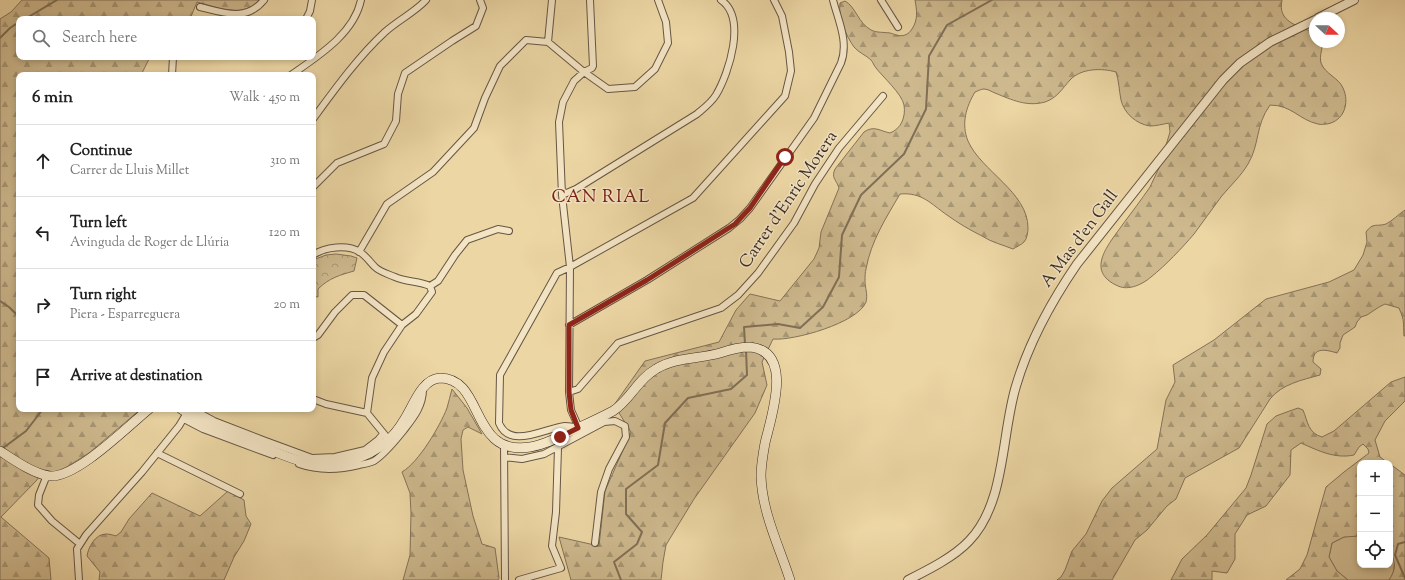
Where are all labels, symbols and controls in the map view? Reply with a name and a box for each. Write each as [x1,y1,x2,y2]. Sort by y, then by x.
north arrow [1309,12,1345,48]
search box [16,16,316,60]
icon: search [30,27,52,49]
text: Search here [62,28,137,49]
text: 6 min [32,86,73,110]
text: Walk · 450 m [229,89,300,107]
street label: Carrer d'Enric Morera [734,126,844,274]
text: Continue [70,141,132,162]
route start [776,148,794,166]
icon: ahead [32,150,54,172]
text: 310 m [270,152,300,170]
text: Carrer de Lluis Millet [70,162,189,180]
district label: CAN RIAL [552,185,650,211]
street label: A Mas d'en Gall [1035,185,1125,293]
text: Turn left [70,213,127,234]
icon: left [32,222,54,244]
text: 120 m [269,224,300,242]
text: Avinguda de Roger de Llúria [70,234,229,252]
text: Turn right [70,285,136,306]
icon: right [32,294,54,316]
text: 20 m [274,296,300,314]
text: Piera - Esparreguera [70,306,180,324]
icon: arrive [32,366,54,388]
text: Arrive at destination [70,366,203,387]
route end [551,428,569,446]
map controls [1357,460,1393,568]
button: + [1357,460,1393,496]
button: − [1357,496,1393,532]
button: locate [1357,532,1393,568]

